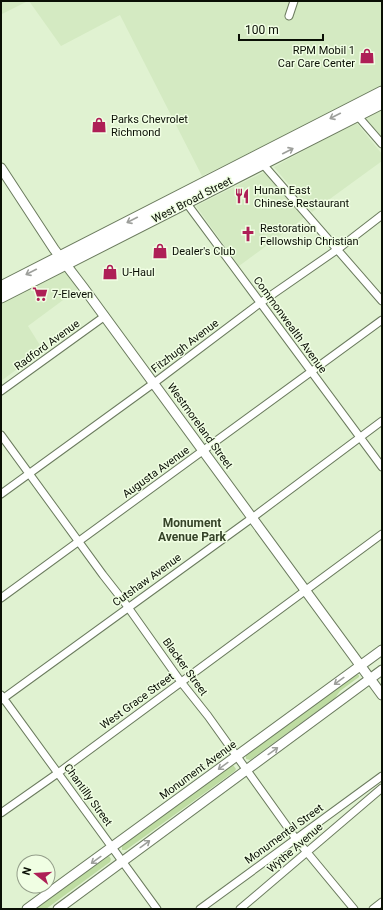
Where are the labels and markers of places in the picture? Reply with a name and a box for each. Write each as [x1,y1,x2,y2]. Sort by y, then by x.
place label: RPM Mobil 1 Car Care Center [278,44,355,70]
shop icon: RPM Mobil 1 Car Care Center [358,47,376,65]
place label: Parks Chevrolet Richmond [111,113,188,139]
shop icon: Parks Chevrolet Richmond [90,116,108,134]
place label: Hunan East Chinese Restaurant [254,184,350,210]
restaurant icon: Hunan East Chinese Restaurant [233,187,251,205]
place label: Restoration Fellowship Christian [260,222,359,248]
church icon: Restoration Fellowship Christian [239,225,257,243]
shop icon: Dealer's Club [151,242,169,260]
place label: Dealer's Club [172,245,235,258]
shop icon: U-Haul [101,263,119,281]
place label: U-Haul [122,266,155,279]
supermarket icon: 7-Eleven [31,285,49,303]
place label: 7-Eleven [52,288,93,301]

